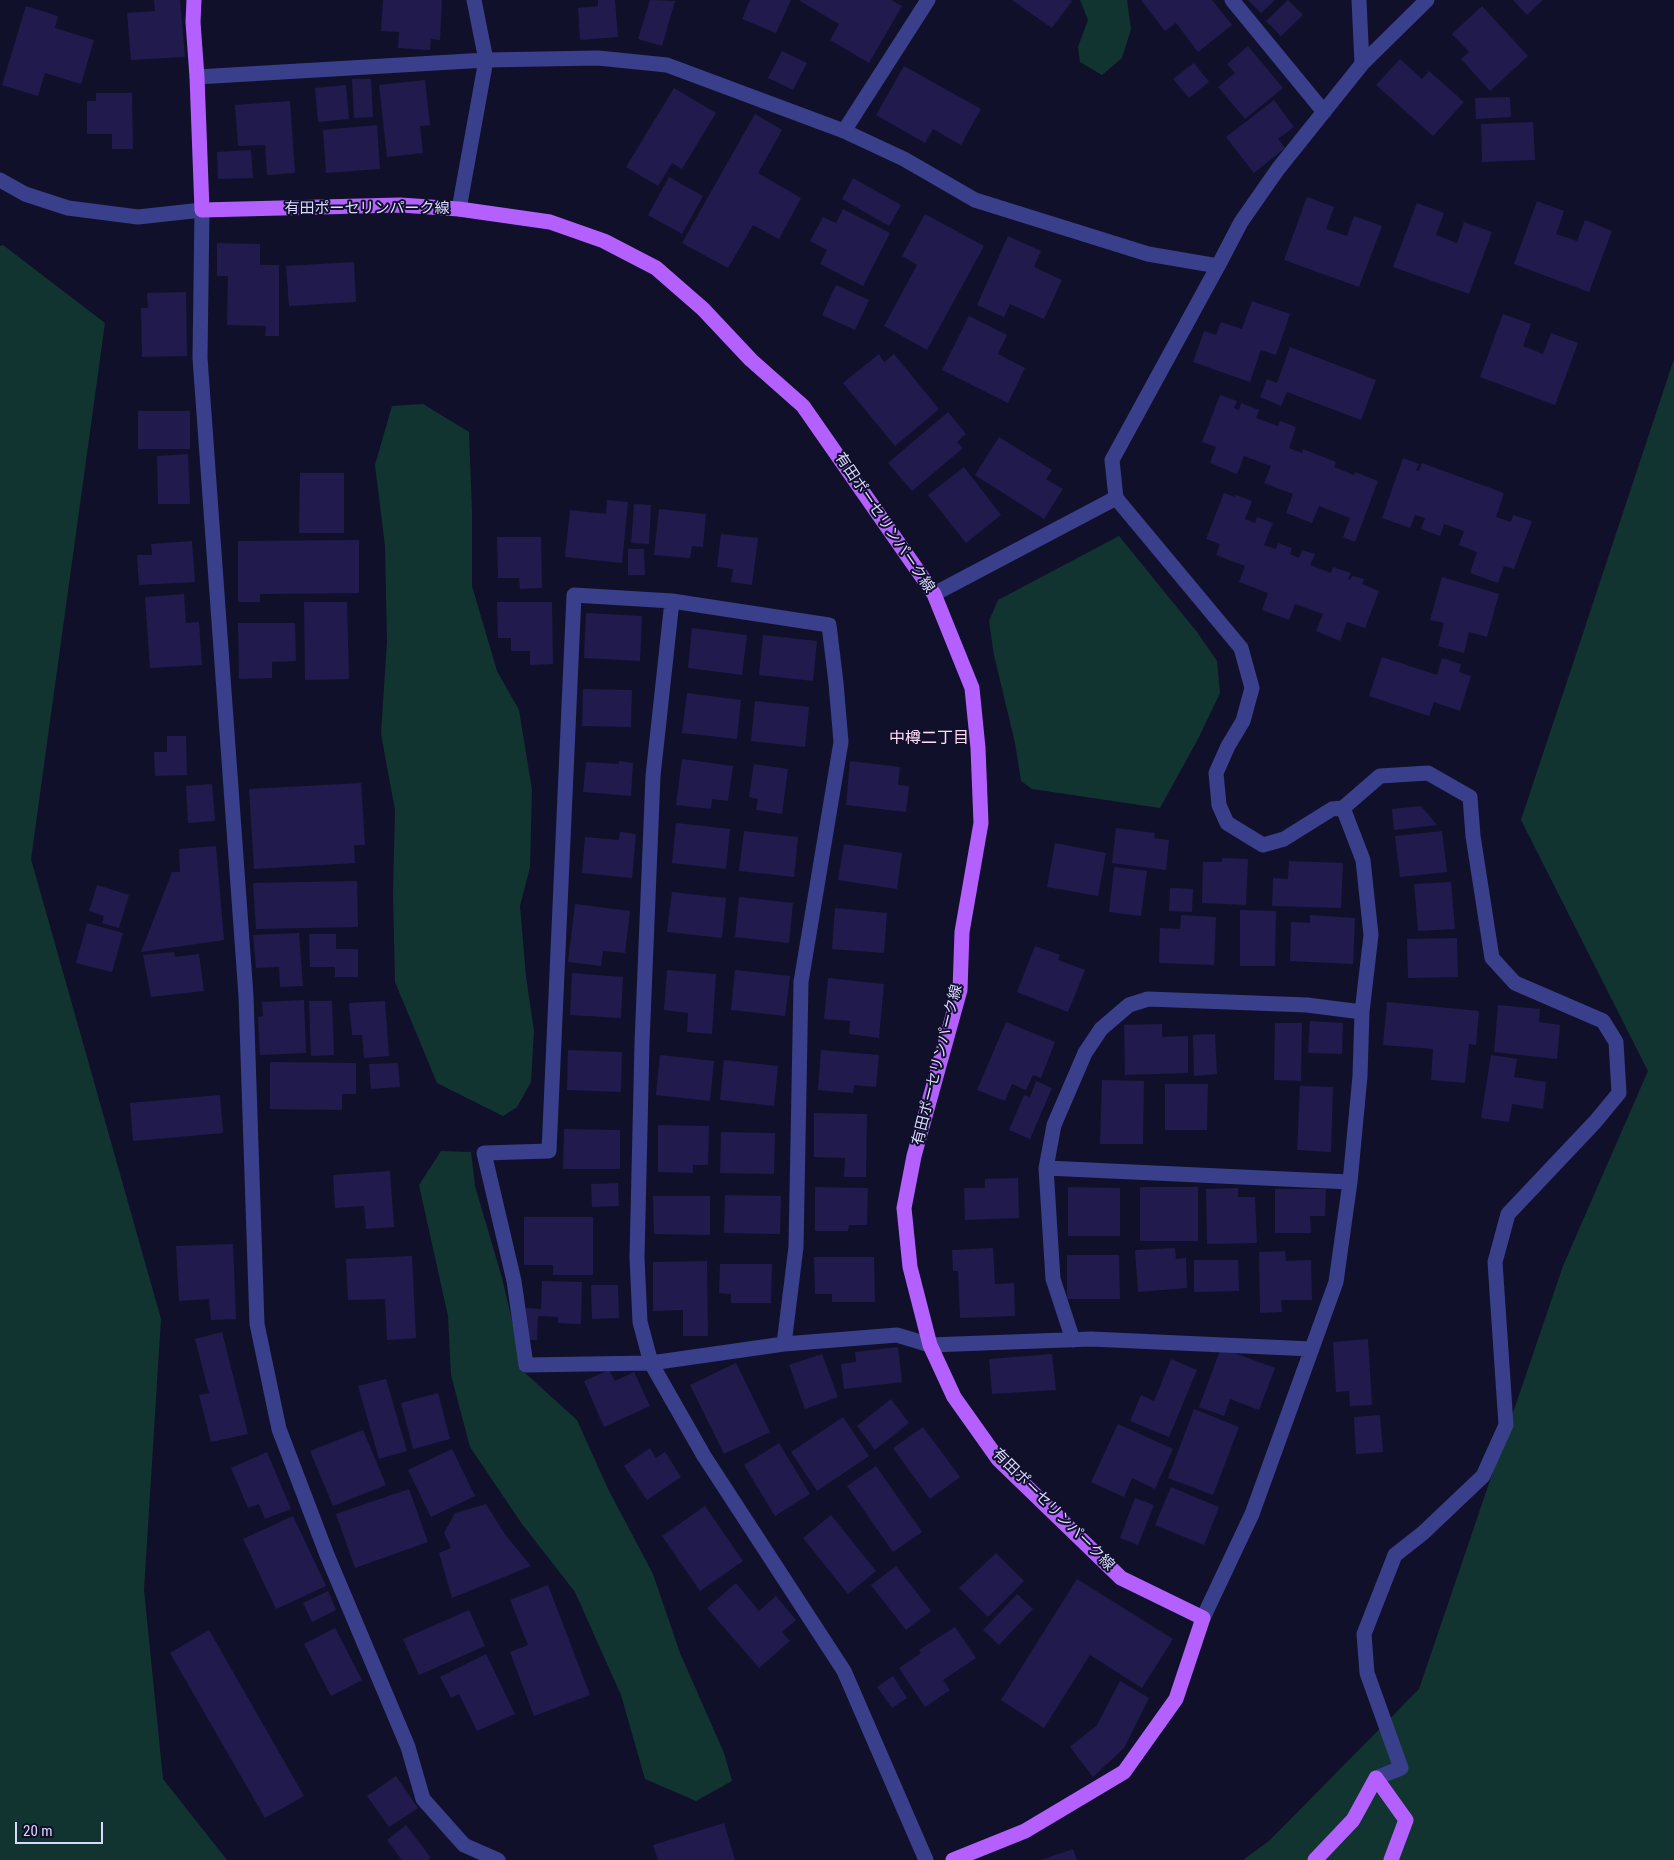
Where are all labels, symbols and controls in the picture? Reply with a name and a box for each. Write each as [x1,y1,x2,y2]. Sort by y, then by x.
street label: 有田ポーセリンパーク線 [285,200,449,218]
street label: 有田ポーセリンパーク線 [830,450,938,596]
district label: 中樽二丁目 [889,729,969,749]
street label: 有田ポーセリンパーク線 [909,983,967,1147]
street label: 有田ポーセリンパーク線 [988,1445,1118,1575]
scale bar [18,1812,105,1844]
text: 20 m [23,1822,53,1840]

